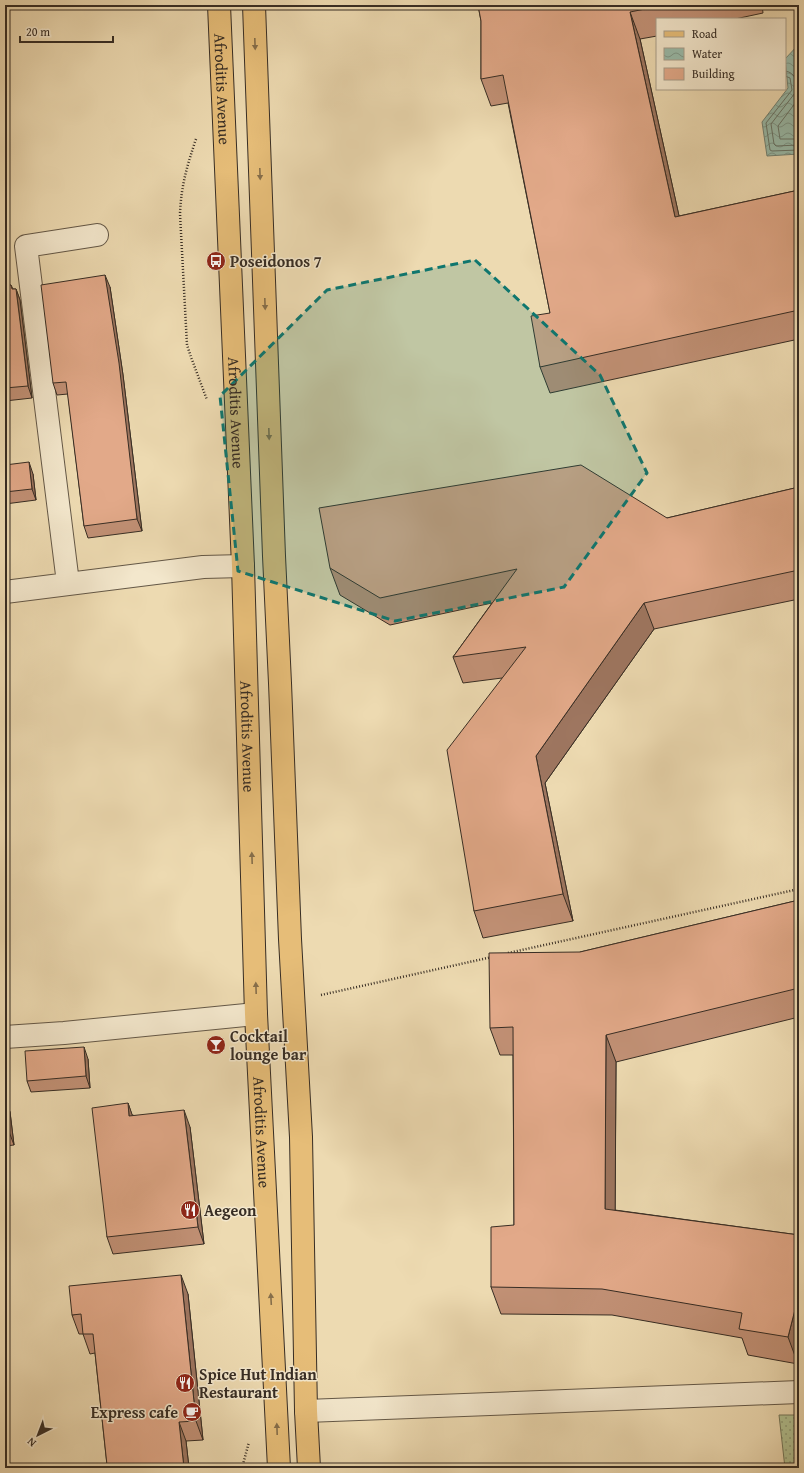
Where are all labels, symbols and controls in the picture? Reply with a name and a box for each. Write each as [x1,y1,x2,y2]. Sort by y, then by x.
scale bar [20,18,113,44]
legend [656,18,786,90]
text: 20 m [26,23,50,40]
text: Road [692,25,718,42]
street label: Afroditis Avenue [208,33,237,145]
one-way arrow [252,38,258,51]
text: Water [692,45,722,62]
text: Building [692,65,735,82]
one-way arrow [257,168,263,181]
place label: Poseidonos 7 [230,249,322,273]
bus stop icon: Poseidonos 7 [205,250,227,272]
one-way arrow [261,298,268,310]
street label: Afroditis Avenue [222,356,251,469]
one-way arrow [266,428,272,441]
street label: Afroditis Avenue [234,680,262,793]
one-way arrow [249,851,255,864]
one-way arrow [252,982,259,994]
place label: Cocktail lounge bar [230,1024,307,1066]
bar icon: Cocktail lounge bar [205,1034,227,1056]
street label: Afroditis Avenue [247,1076,277,1189]
place label: Aegeon [204,1198,257,1222]
restaurant icon: Aegeon [179,1199,201,1221]
one-way arrow [267,1293,274,1305]
place label: Spice Hut Indian Restaurant [199,1362,317,1404]
restaurant icon: Spice Hut Indian Restaurant [174,1372,196,1394]
place label: Express cafe [91,1400,178,1424]
cafe icon: Express cafe [181,1401,203,1423]
north arrow [18,1415,58,1455]
one-way arrow [274,1422,280,1435]
text: N [23,1434,39,1451]

